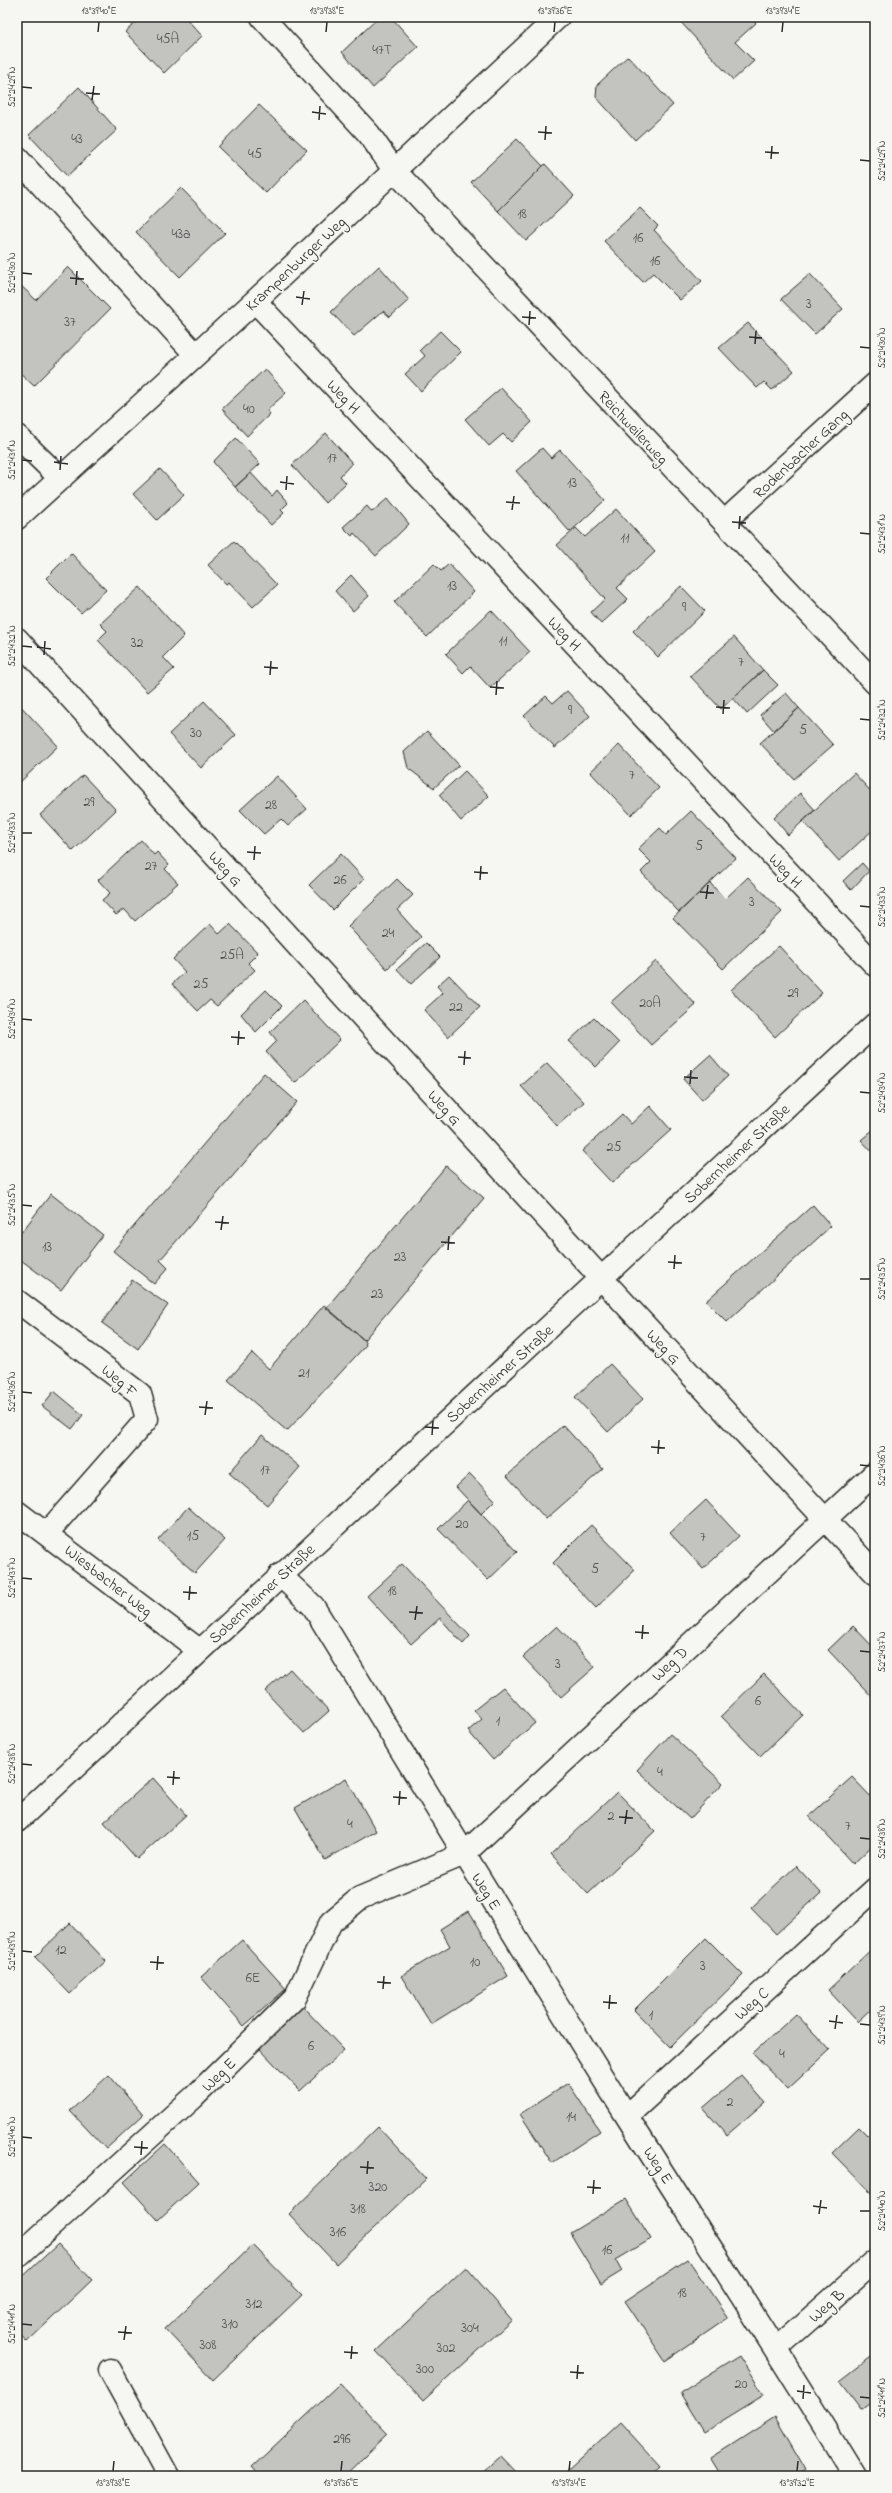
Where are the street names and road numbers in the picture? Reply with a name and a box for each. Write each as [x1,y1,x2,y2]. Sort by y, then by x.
street label: Krampenburger Weg [241,211,352,318]
street label: Weg H [320,375,365,420]
street label: Reichweilerweg [592,386,673,471]
street label: Rodenbacher Gang [748,404,854,505]
street label: Weg H [541,612,586,657]
street label: Weg G [202,846,247,893]
street label: Weg H [762,849,807,894]
street label: Weg G [421,1085,466,1132]
street label: Sobernheimer Straße [679,1098,796,1210]
street label: Sobernheimer Straße [441,1319,560,1429]
street label: Weg G [640,1324,685,1370]
street label: Weg F [95,1359,143,1404]
street label: Sobernheimer Straße [204,1538,321,1650]
street label: Wiesbacher Weg [59,1539,157,1624]
street label: Weg D [647,1641,694,1688]
street label: Weg E [464,1869,506,1916]
street label: Weg C [730,1982,775,2027]
street label: Weg E [197,2053,242,2098]
street label: Weg E [636,2143,678,2190]
street label: Weg B [804,2284,851,2329]

